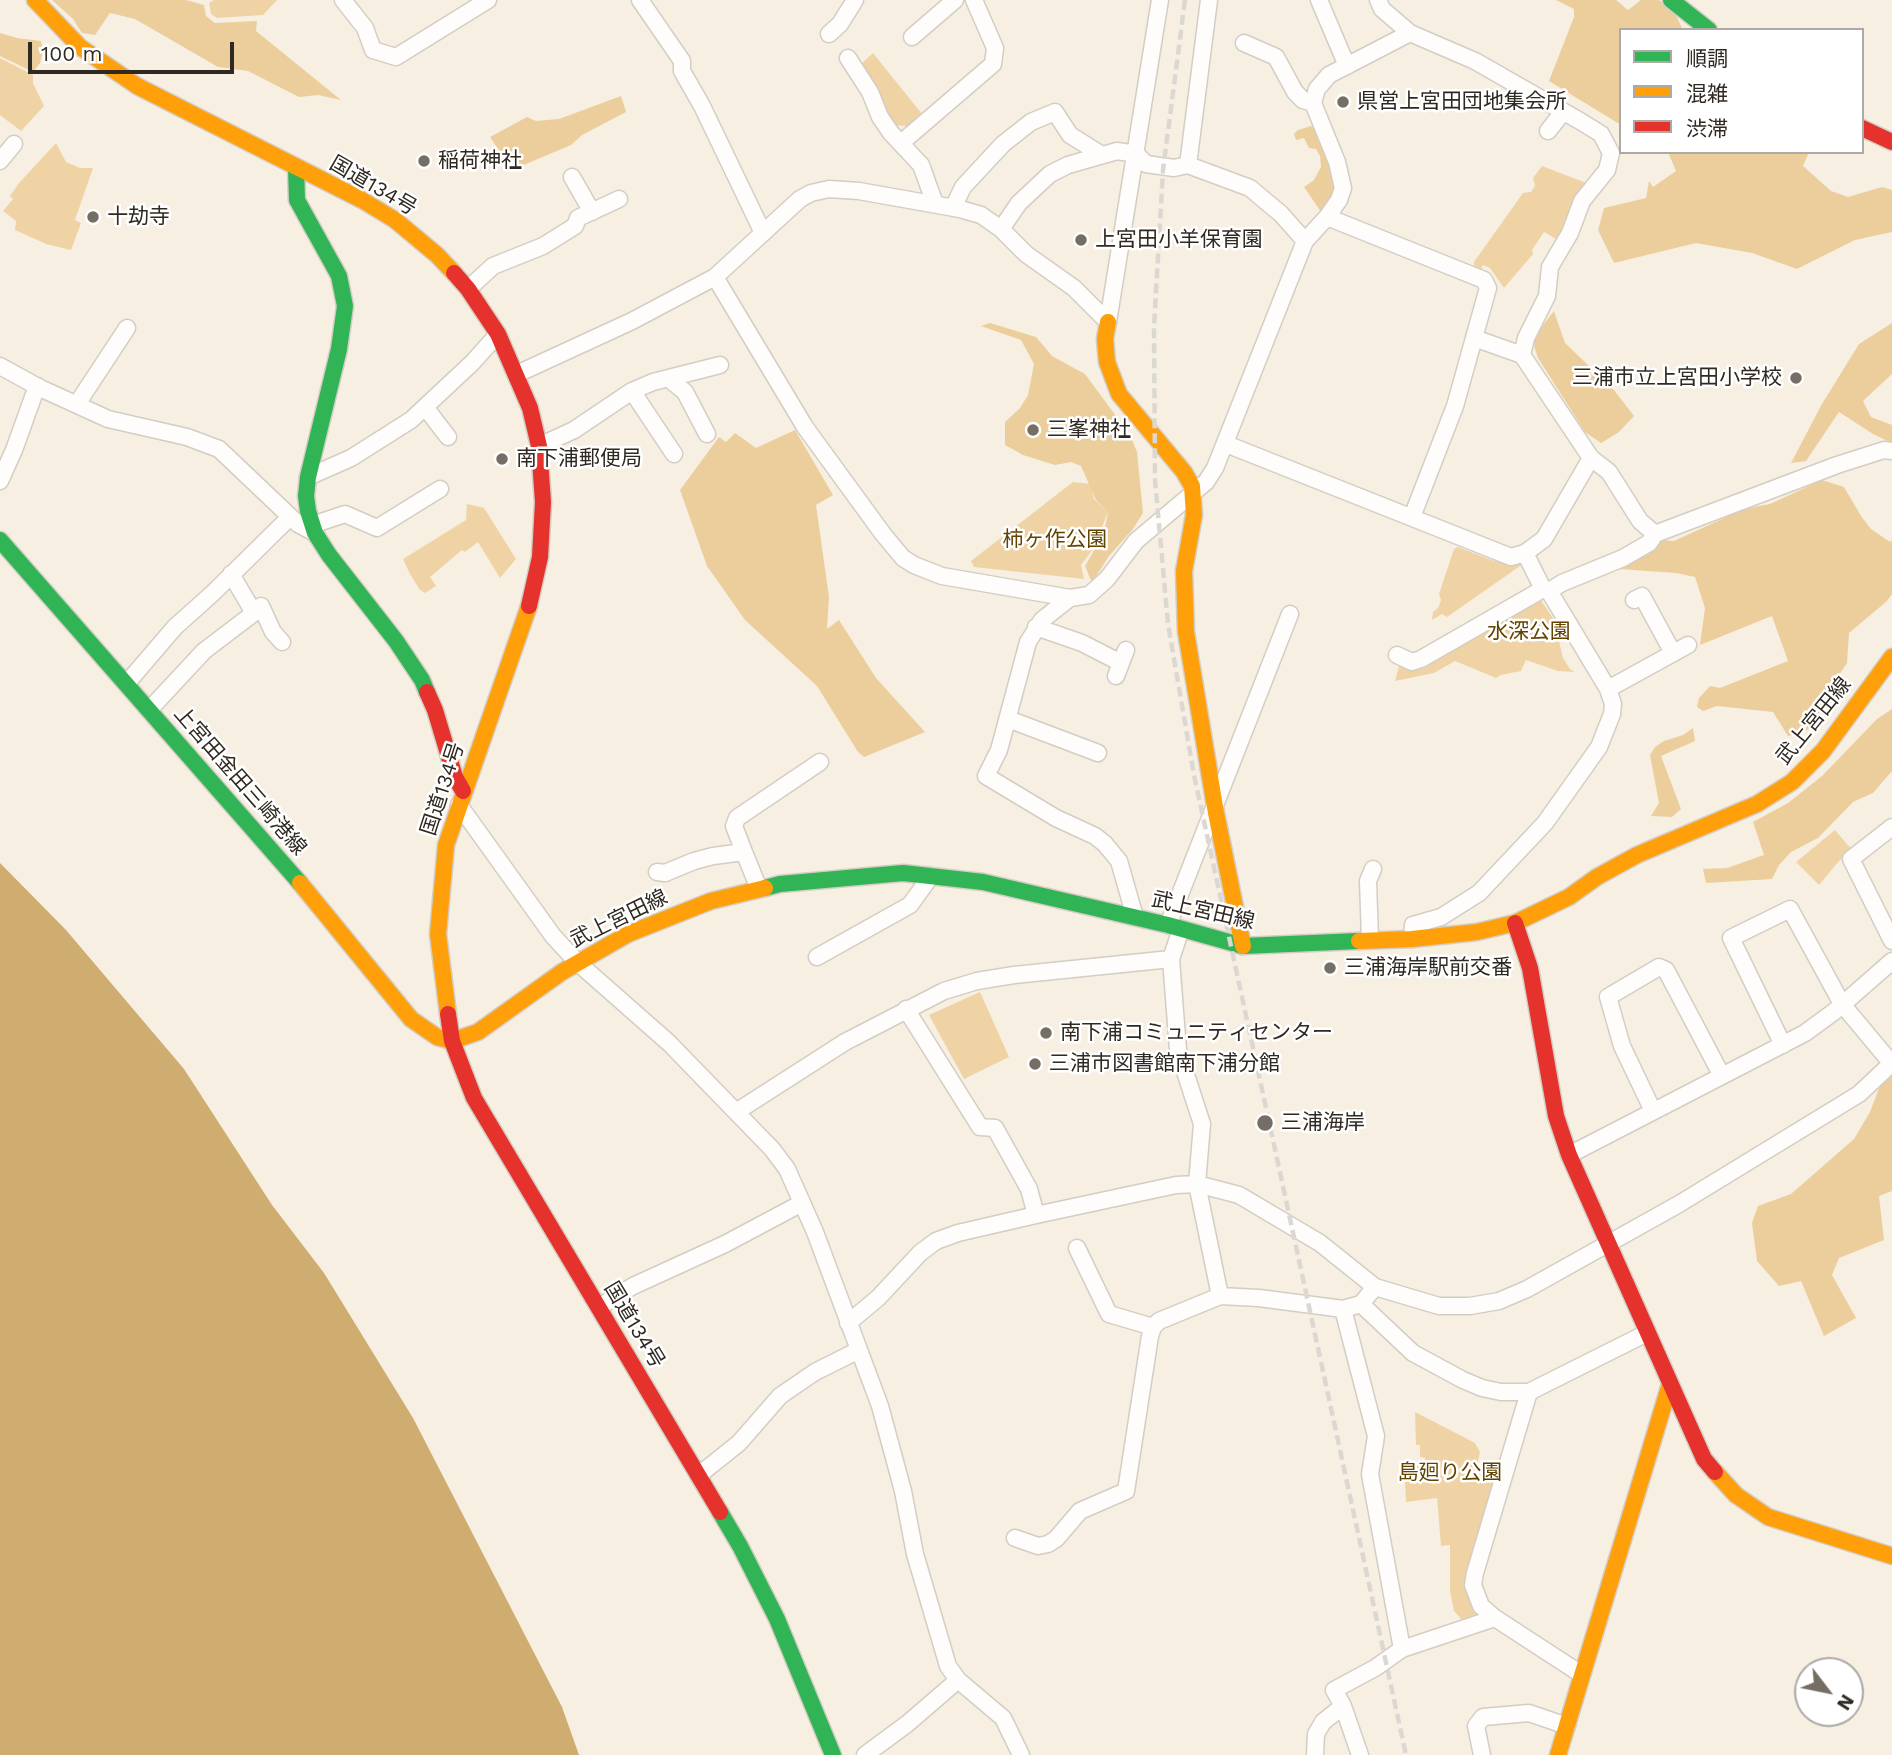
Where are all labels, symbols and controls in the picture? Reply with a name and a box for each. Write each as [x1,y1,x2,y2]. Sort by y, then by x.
scale bar [32,28,238,72]
legend [1619,28,1864,154]
text: 100 m [41,41,103,66]
text: 順調 [1686,46,1728,71]
text: 混雑 [1686,81,1728,106]
place label: 県営上宮田団地集会所 [1357,89,1567,115]
marker: 県営上宮田団地集会所 [1335,94,1351,110]
text: 渋滞 [1686,116,1728,141]
place label: 稲荷神社 [438,148,522,174]
street label: 国道134号 [325,151,421,221]
marker: 稲荷神社 [416,153,432,169]
place label: 十劫寺 [107,204,170,230]
marker: 十劫寺 [85,209,101,225]
place label: 上宮田小羊保育園 [1095,227,1263,253]
marker: 上宮田小羊保育園 [1073,232,1089,248]
place label: 三浦市立上宮田小学校 [1572,365,1782,391]
marker: 三浦市立上宮田小学校 [1788,370,1804,386]
place label: 三峯神社 [1047,417,1131,443]
marker: 三峯神社 [1025,422,1041,438]
place label: 南下浦郵便局 [516,446,642,472]
marker: 南下浦郵便局 [494,451,510,467]
park label: 柿ヶ作公園 [1003,527,1107,553]
park label: 水深公園 [1487,619,1571,645]
street label: 武上宮田線 [1771,672,1857,770]
street label: 上宮田金田三崎港線 [168,701,312,861]
street label: 国道134号 [416,739,470,839]
street label: 武上宮田線 [566,885,672,953]
street label: 武上宮田線 [1149,887,1257,935]
place label: 三浦海岸駅前交番 [1344,955,1512,981]
marker: 三浦海岸駅前交番 [1322,960,1338,976]
place label: 南下浦コミュニティセンター [1060,1020,1333,1046]
marker: 南下浦コミュニティセンター [1038,1025,1054,1041]
place label: 三浦市図書館南下浦分館 [1049,1051,1280,1077]
marker: 三浦市図書館南下浦分館 [1027,1056,1043,1072]
place label: 三浦海岸 [1281,1110,1365,1136]
marker: 三浦海岸 [1255,1113,1275,1133]
street label: 国道134号 [598,1277,670,1373]
park label: 島廻り公園 [1398,1460,1502,1486]
north arrow [1794,1657,1864,1727]
text: N [1832,1690,1859,1714]

